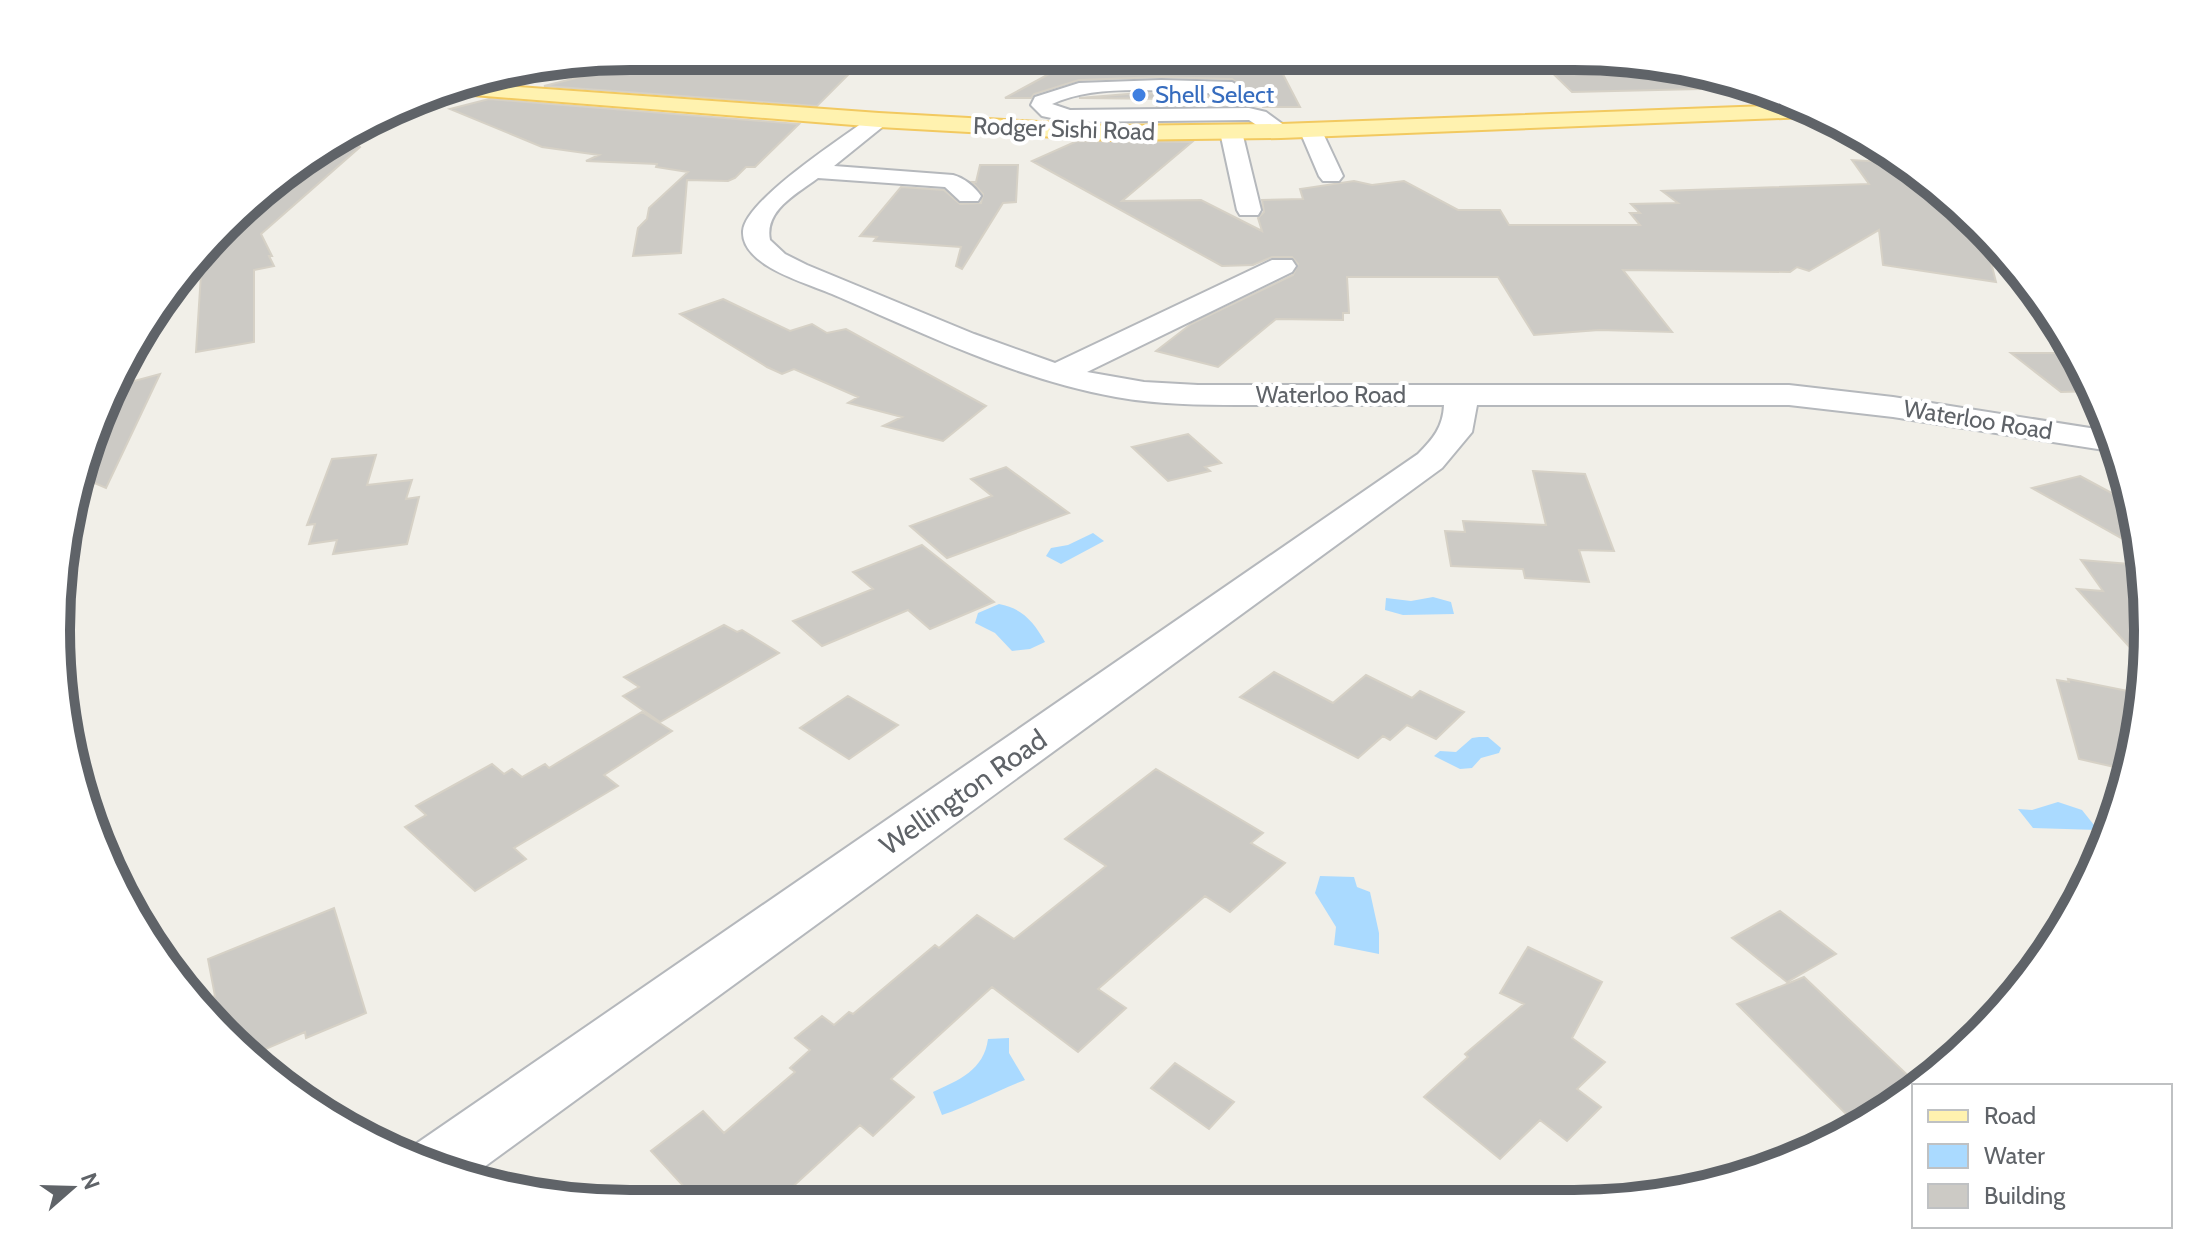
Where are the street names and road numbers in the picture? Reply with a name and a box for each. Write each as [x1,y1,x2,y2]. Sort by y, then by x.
street label: Rodger Sishi Road [972,111,1156,146]
street label: Waterloo Road [1256,380,1406,409]
street label: Waterloo Road [1902,393,2055,446]
street label: Wellington Road [873,722,1053,862]

